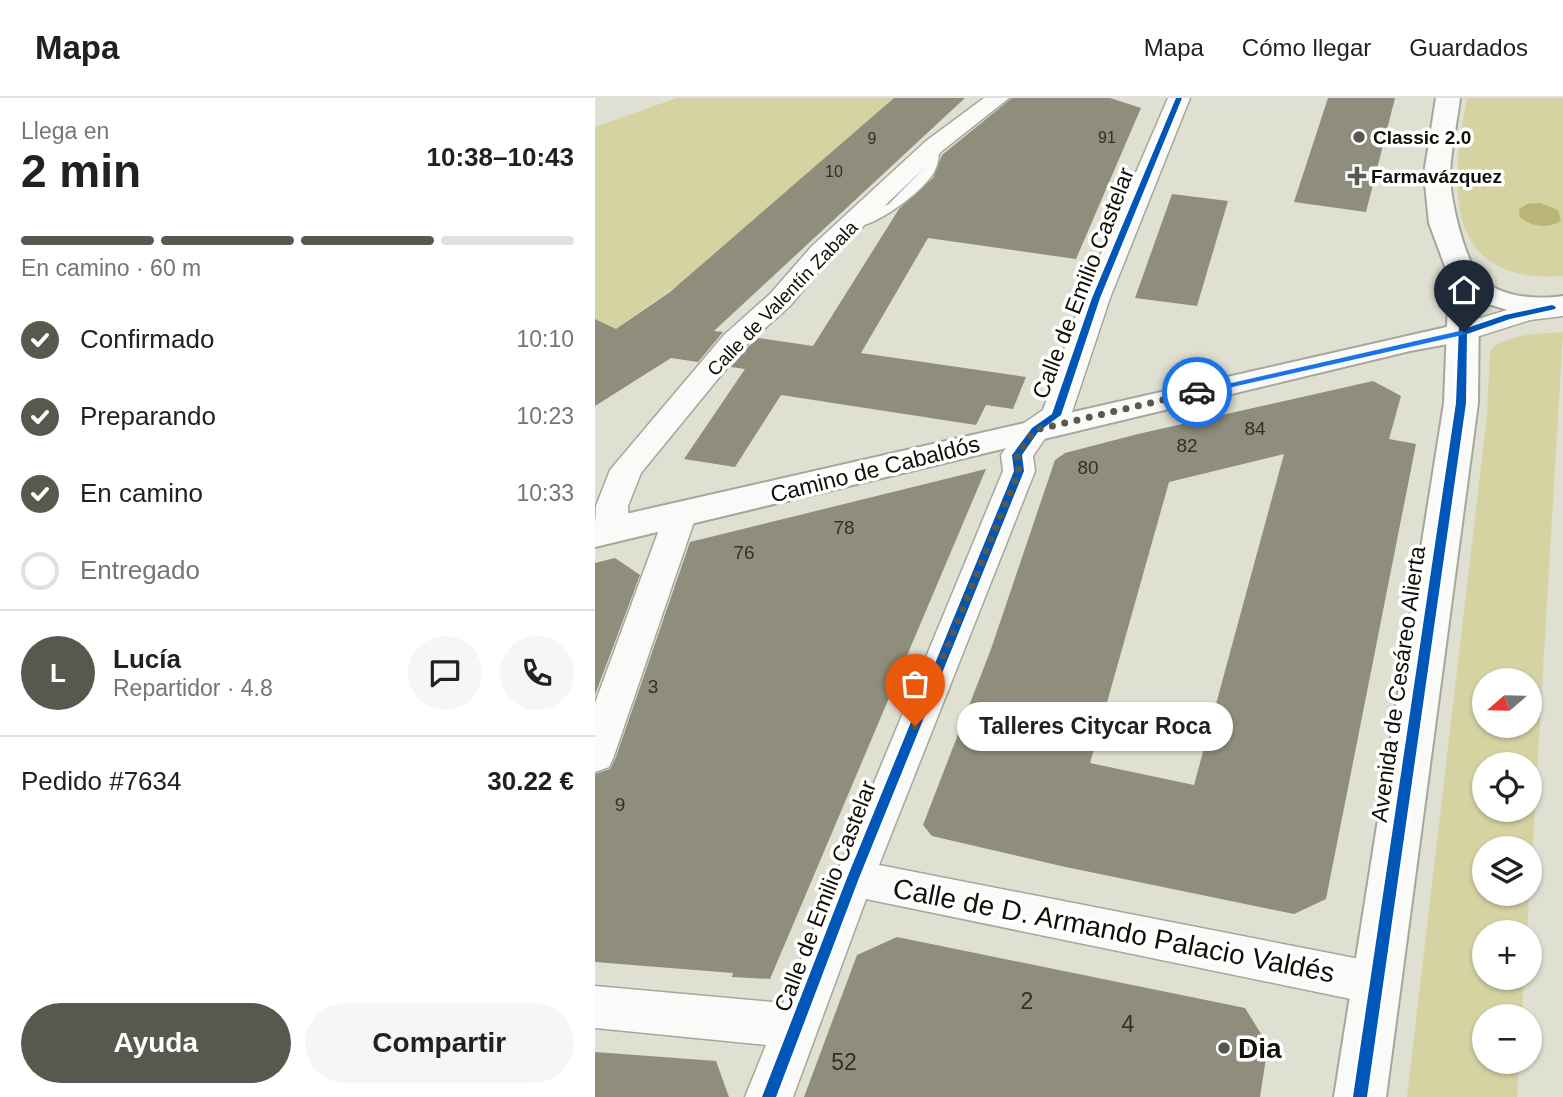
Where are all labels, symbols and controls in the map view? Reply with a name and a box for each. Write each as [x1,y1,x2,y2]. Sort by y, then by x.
text: Mapa [35,29,119,66]
text: Mapa [1144,34,1204,61]
text: Cómo llegar [1242,34,1371,61]
text: Guardados [1409,34,1528,61]
text: Llega en [21,118,109,144]
place label: Classic 2.0 [1373,127,1471,148]
house number: 91 [1098,129,1116,146]
marker: Classic 2.0 [1351,129,1367,145]
house number: 9 [868,130,877,147]
text: 10:38–10:43 [427,142,574,172]
text: 2 min [21,145,141,197]
house number: 10 [825,163,843,180]
street label: Calle de Emilio Castelar [1027,163,1139,402]
place label: Farmavázquez [1371,166,1502,187]
marker: Farmavázquez [1349,168,1365,184]
street label: Calle de Valentín Zabala [703,216,862,380]
text: En camino · 60 m [21,255,201,281]
pin [1434,260,1494,332]
icon: home [1445,271,1483,309]
icon: check [21,321,59,359]
text: Confirmado [80,324,214,354]
text: 10:10 [516,326,574,352]
courier [1162,357,1232,427]
icon: car [1178,373,1216,411]
icon: check [21,398,59,436]
text: Preparando [80,401,216,431]
text: 10:23 [516,403,574,429]
house number: 84 [1244,418,1266,439]
street label: Camino de Cabaldós [768,430,982,508]
house number: 82 [1176,435,1198,456]
house number: 80 [1077,457,1099,478]
icon: check [21,475,59,513]
text: En camino [80,478,203,508]
text: 10:33 [516,480,574,506]
house number: 78 [833,517,855,538]
house number: 76 [733,542,755,563]
street label: Avenida de Cesáreo Alierta [1366,544,1430,824]
text: Entregado [80,555,200,585]
button: chat [408,636,482,710]
button: phone [500,636,574,710]
text: Lucía [113,644,181,674]
pin [885,654,945,726]
text: L [50,658,66,688]
icon: bag [896,665,934,703]
north arrow [1472,668,1542,738]
map controls [1472,668,1542,1074]
text: Repartidor · 4.8 [113,675,273,701]
house number: 3 [648,676,658,697]
callout: Talleres Citycar Roca [957,702,1233,750]
text: Talleres Citycar Roca [979,713,1211,739]
button: locate [1472,752,1542,822]
text: Pedido #7634 [21,766,181,796]
text: 30.22 € [487,766,574,796]
street label: Calle de Emilio Castelar [769,776,881,1015]
house number: 9 [615,794,625,815]
button: layers [1472,836,1542,906]
street label: Calle de D. Armando Palacio Valdés [890,872,1337,989]
button: + [1472,920,1542,990]
house number: 2 [1021,988,1033,1014]
button: Ayuda [21,1003,291,1083]
button: Compartir [305,1003,574,1083]
button: − [1472,1004,1542,1074]
house number: 4 [1122,1011,1135,1037]
place label: Dia [1238,1033,1282,1064]
marker: Dia [1216,1040,1232,1056]
house number: 52 [831,1049,857,1075]

